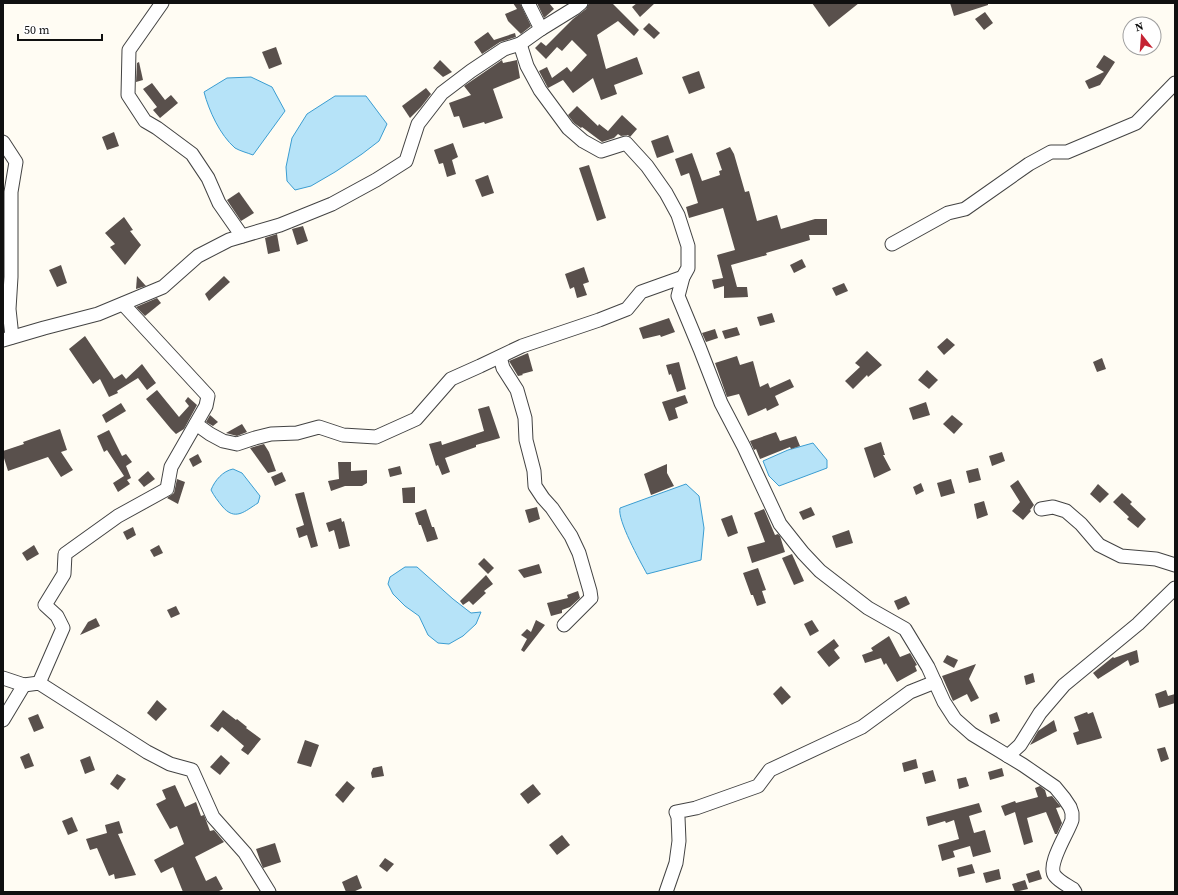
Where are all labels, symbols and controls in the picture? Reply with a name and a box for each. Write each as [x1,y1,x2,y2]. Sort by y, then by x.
scale bar [18,16,102,42]
north arrow [1122,16,1162,56]
text: N [1133,19,1145,35]
text: 50 m [24,22,50,38]

